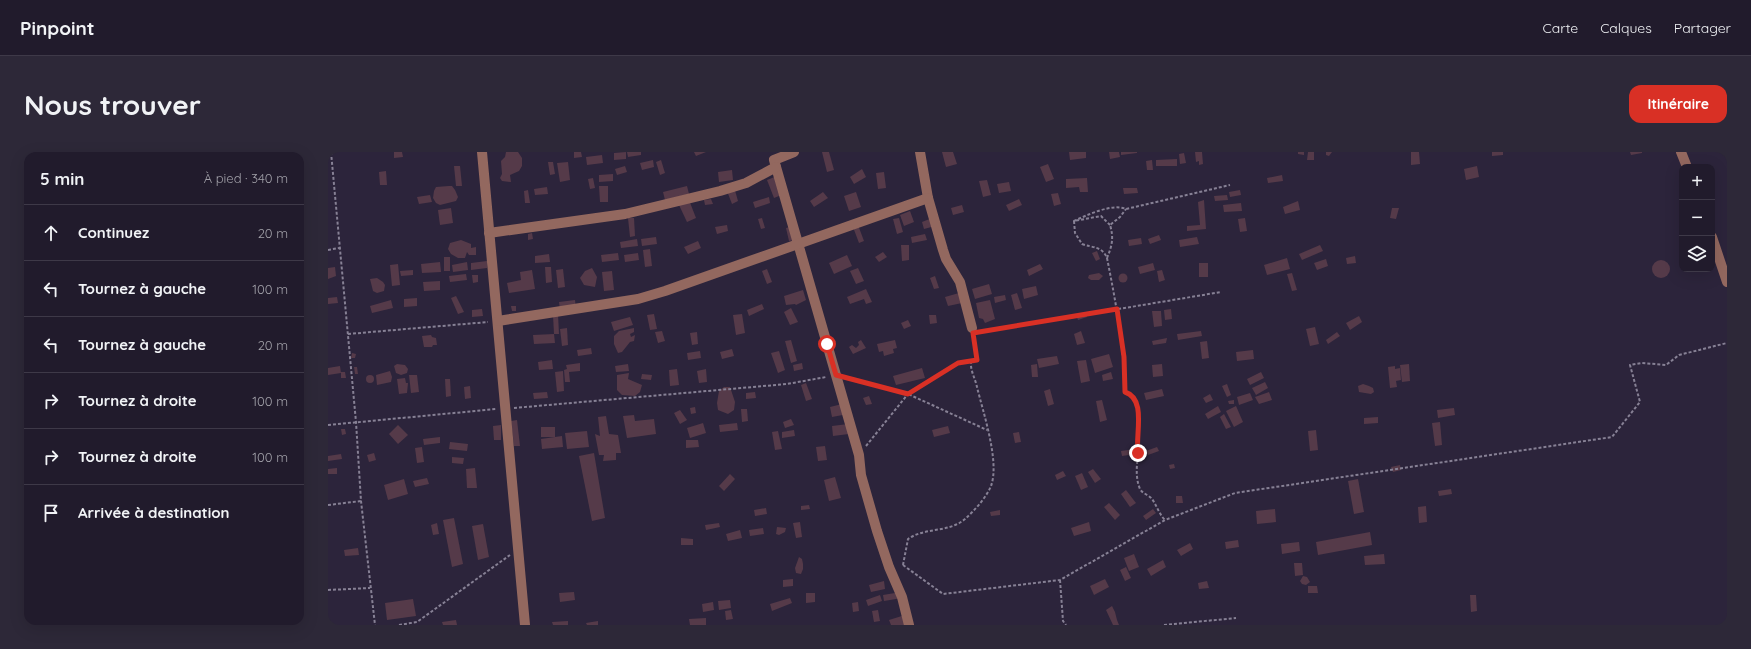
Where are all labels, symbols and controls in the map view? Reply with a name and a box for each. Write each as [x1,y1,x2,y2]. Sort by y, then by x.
text: Pinpoint [20,16,95,40]
text: Carte [1543,19,1578,37]
text: Calques [1600,19,1652,37]
text: Partager [1674,19,1731,37]
button: Itinéraire [1629,85,1727,123]
text: Nous trouver [24,87,201,122]
map controls [1679,164,1715,272]
button: + [1679,164,1715,200]
text: 5 min [40,168,84,189]
text: À pied · 340 m [204,170,288,186]
button: − [1679,200,1715,236]
icon: ahead [40,222,62,244]
text: Continuez [78,223,149,242]
text: 20 m [258,225,288,241]
button: layers [1679,236,1715,272]
icon: left [40,278,62,300]
text: Tournez à gauche [78,279,206,298]
text: 100 m [252,281,288,297]
icon: left [40,334,62,356]
text: Tournez à gauche [78,335,206,354]
route start [818,335,836,353]
text: 20 m [258,337,288,353]
icon: right [40,390,62,412]
text: Tournez à droite [78,391,197,410]
text: 100 m [252,393,288,409]
route end [1129,444,1147,462]
icon: right [40,446,62,468]
text: Tournez à droite [78,447,197,466]
text: 100 m [252,449,288,465]
icon: arrive [40,502,62,524]
text: Arrivée à destination [78,503,230,522]

